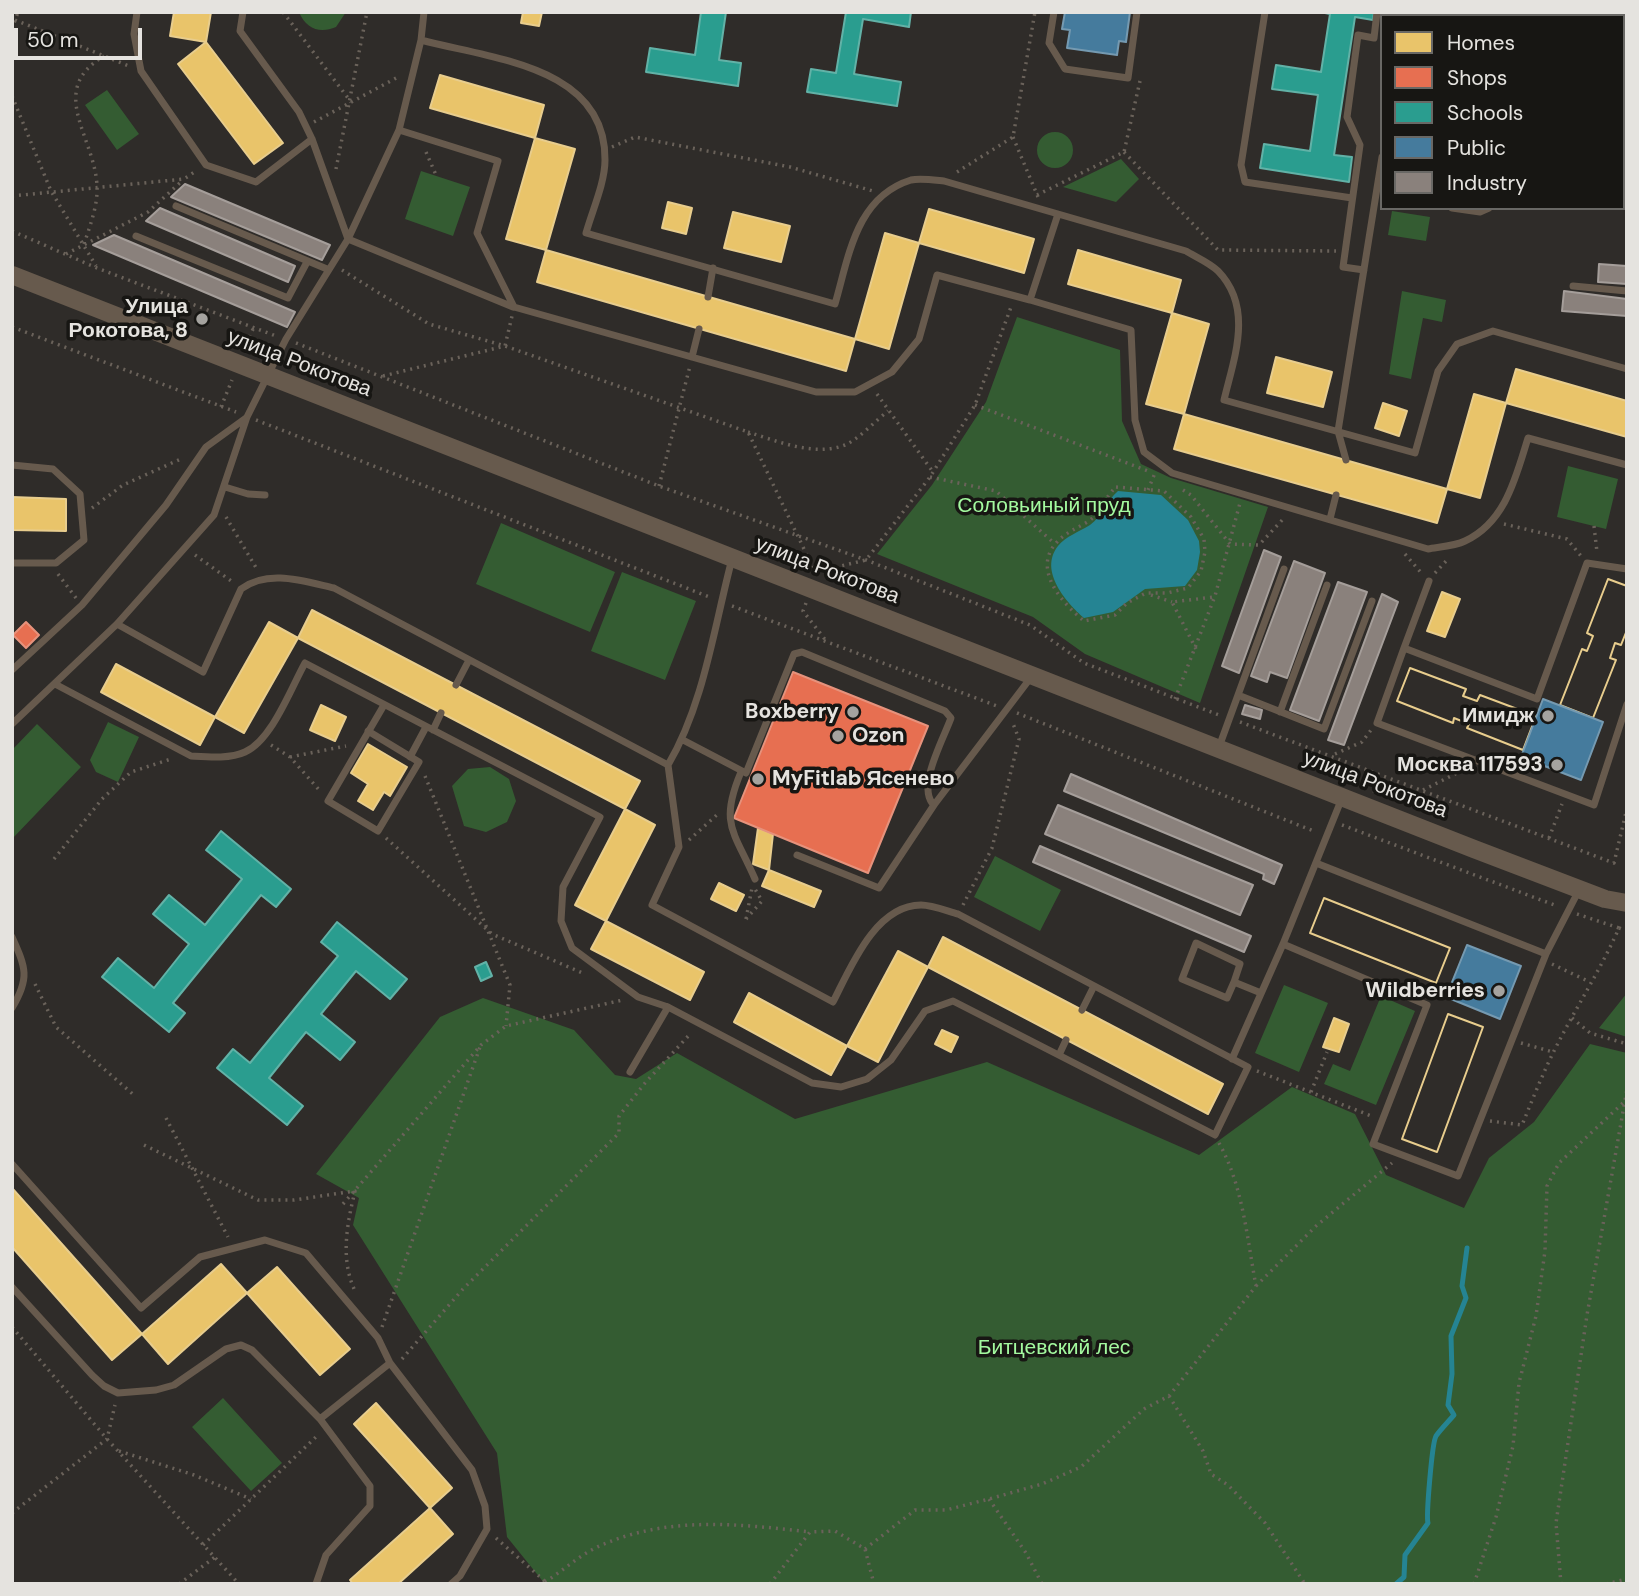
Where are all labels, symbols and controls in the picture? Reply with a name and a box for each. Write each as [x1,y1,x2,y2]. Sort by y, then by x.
scale bar [18,14,145,58]
legend [1380,14,1625,210]
text: 50 m [27,26,78,54]
text: Homes [1447,29,1515,57]
text: Shops [1447,64,1507,92]
text: Schools [1447,99,1523,127]
text: Public [1447,134,1506,162]
text: Industry [1447,169,1527,197]
place label: Улица Рокотова, 8 [69,294,188,344]
marker: Улица Рокотова, 8 [194,311,210,327]
street label: улица Рокотова [223,325,375,403]
park label: Соловьиный пруд [957,493,1131,519]
street label: улица Рокотова [751,532,903,610]
place label: Boxberry [745,699,839,725]
place label: Имидж [1462,703,1534,729]
marker: Boxberry [845,704,861,720]
marker: Имидж [1540,708,1556,724]
place label: Ozon [852,723,905,749]
marker: Ozon [830,728,846,744]
street label: улица Рокотова [1299,746,1451,824]
place label: Москва 117593 [1397,752,1543,778]
marker: Москва 117593 [1549,757,1565,773]
place label: MyFitlab Ясенево [772,766,955,792]
marker: MyFitlab Ясенево [750,771,766,787]
place label: Wildberries [1365,978,1485,1004]
marker: Wildberries [1491,983,1507,999]
park label: Битцевский лес [978,1335,1130,1361]

